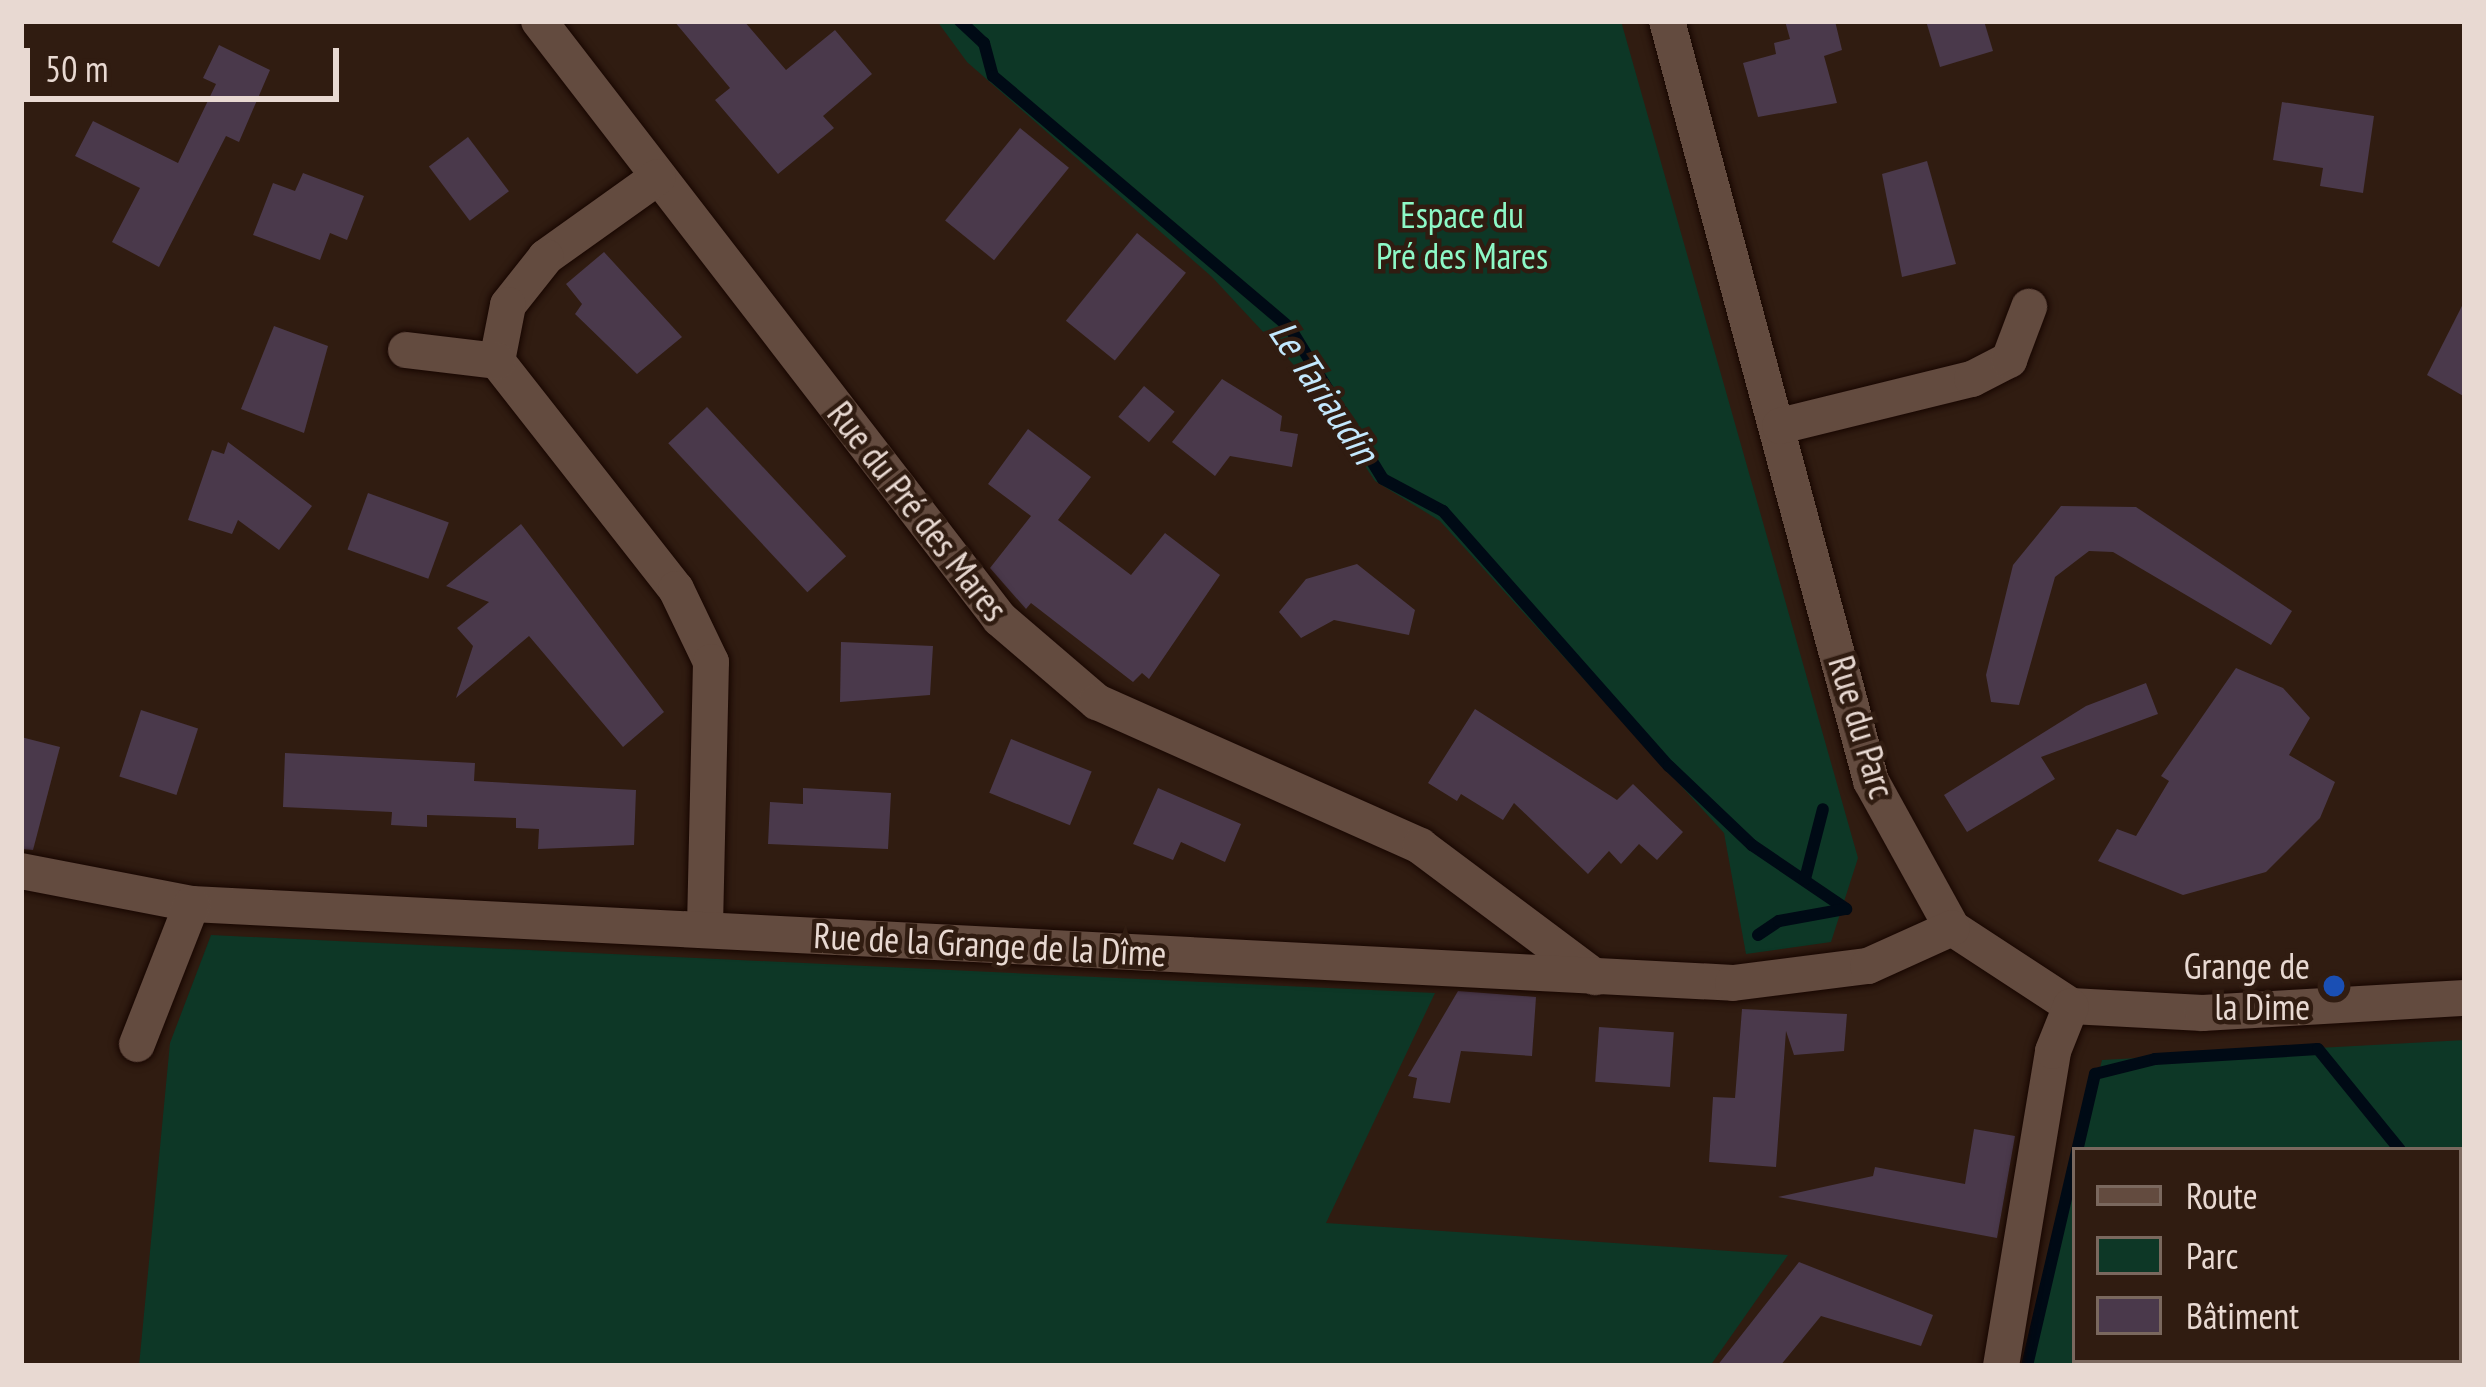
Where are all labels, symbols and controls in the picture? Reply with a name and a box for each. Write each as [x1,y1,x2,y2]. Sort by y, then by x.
scale bar [30,24,345,98]
text: 50 m [45,45,108,92]
park label: Espace du Pré des Mares [1376,192,1548,277]
water label: Le Tariaudin [1259,311,1389,473]
street label: Rue du Pré des Mares [819,393,1017,629]
street label: Rue du Parc [1820,651,1904,803]
street label: Rue de la Grange de la Dîme [812,913,1168,975]
place label: Grange de la Dime [2184,943,2310,1028]
marker: Grange de la Dime [2321,973,2347,999]
legend [2072,1147,2462,1363]
text: Route [2186,1172,2258,1219]
text: Parc [2186,1232,2238,1279]
text: Bâtiment [2186,1292,2299,1339]

